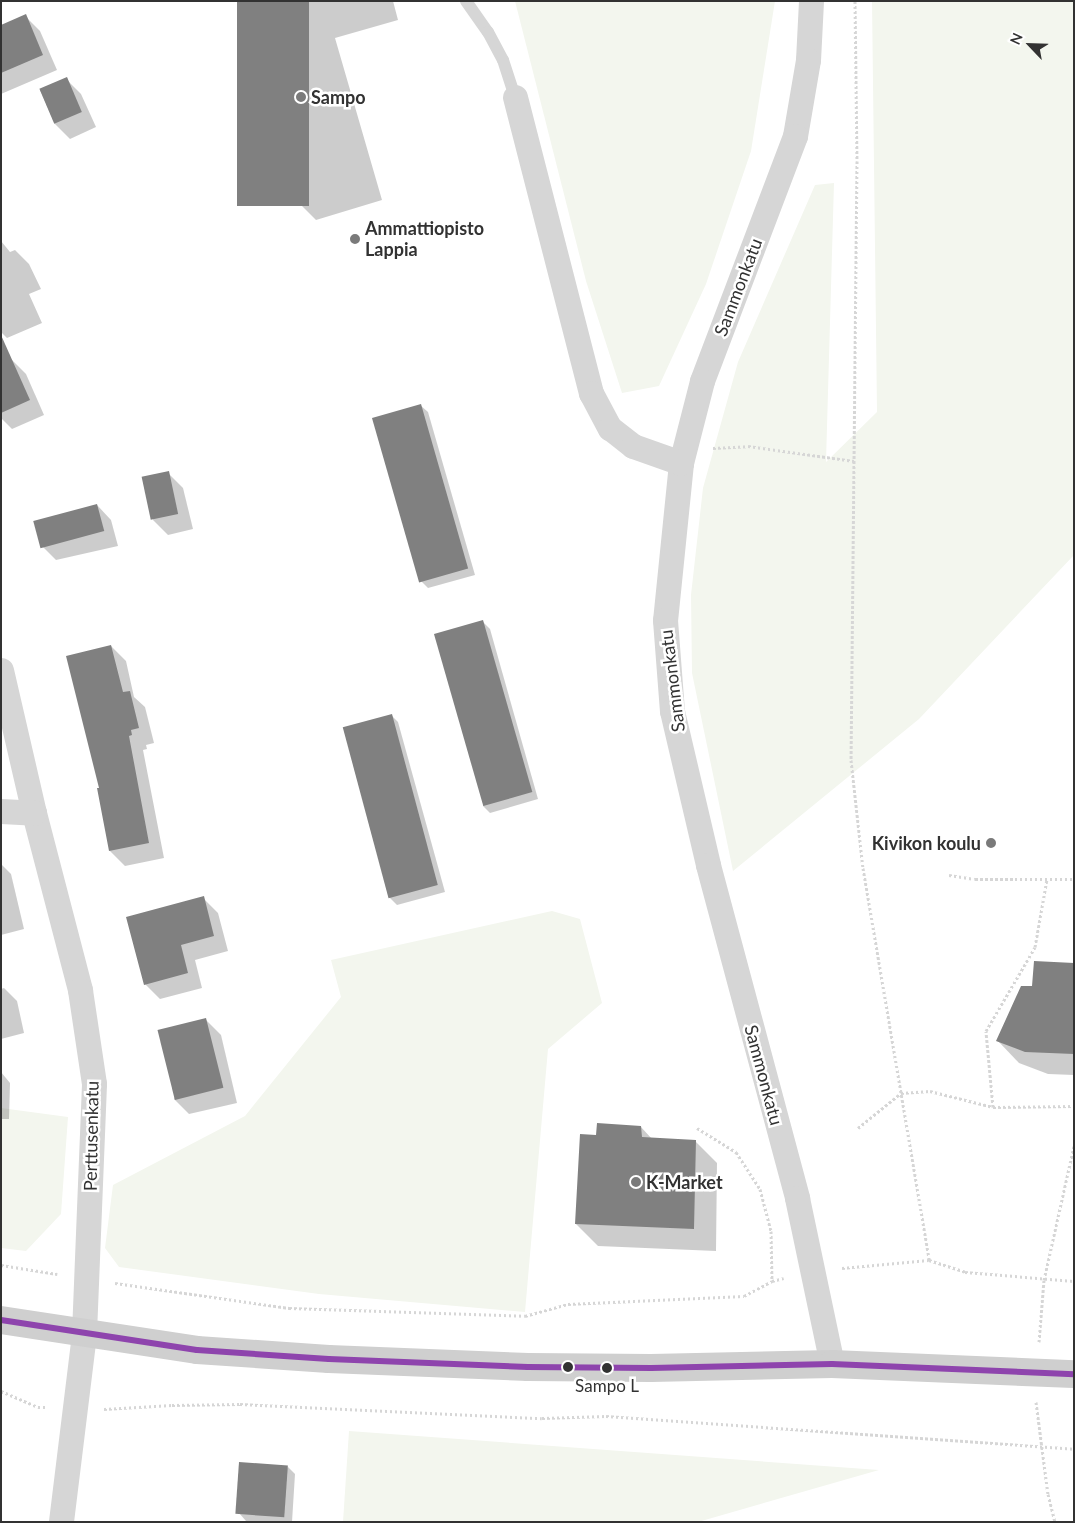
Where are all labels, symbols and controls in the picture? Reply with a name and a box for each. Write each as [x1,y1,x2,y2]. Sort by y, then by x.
north arrow [1005,20,1055,70]
text: N [1006,30,1026,47]
place label: Sampo [311,86,366,108]
marker: Sampo [295,91,307,103]
place label: Ammattiopisto Lappia [365,218,484,260]
marker: Ammattiopisto Lappia [349,233,361,245]
street label: Sammonkatu [709,235,767,339]
street label: Sammonkatu [655,629,689,733]
place label: Kivikon koulu [872,832,981,854]
marker: Kivikon koulu [985,837,997,849]
street label: Sammonkatu [740,1023,788,1127]
street label: Perttusenkatu [79,1081,103,1191]
place label: K-Market [646,1171,723,1193]
marker: K-Market [630,1176,642,1188]
unlabelled marker [563,1362,573,1372]
marker: Sampo L [602,1363,612,1373]
place label: Sampo L [575,1376,639,1396]

